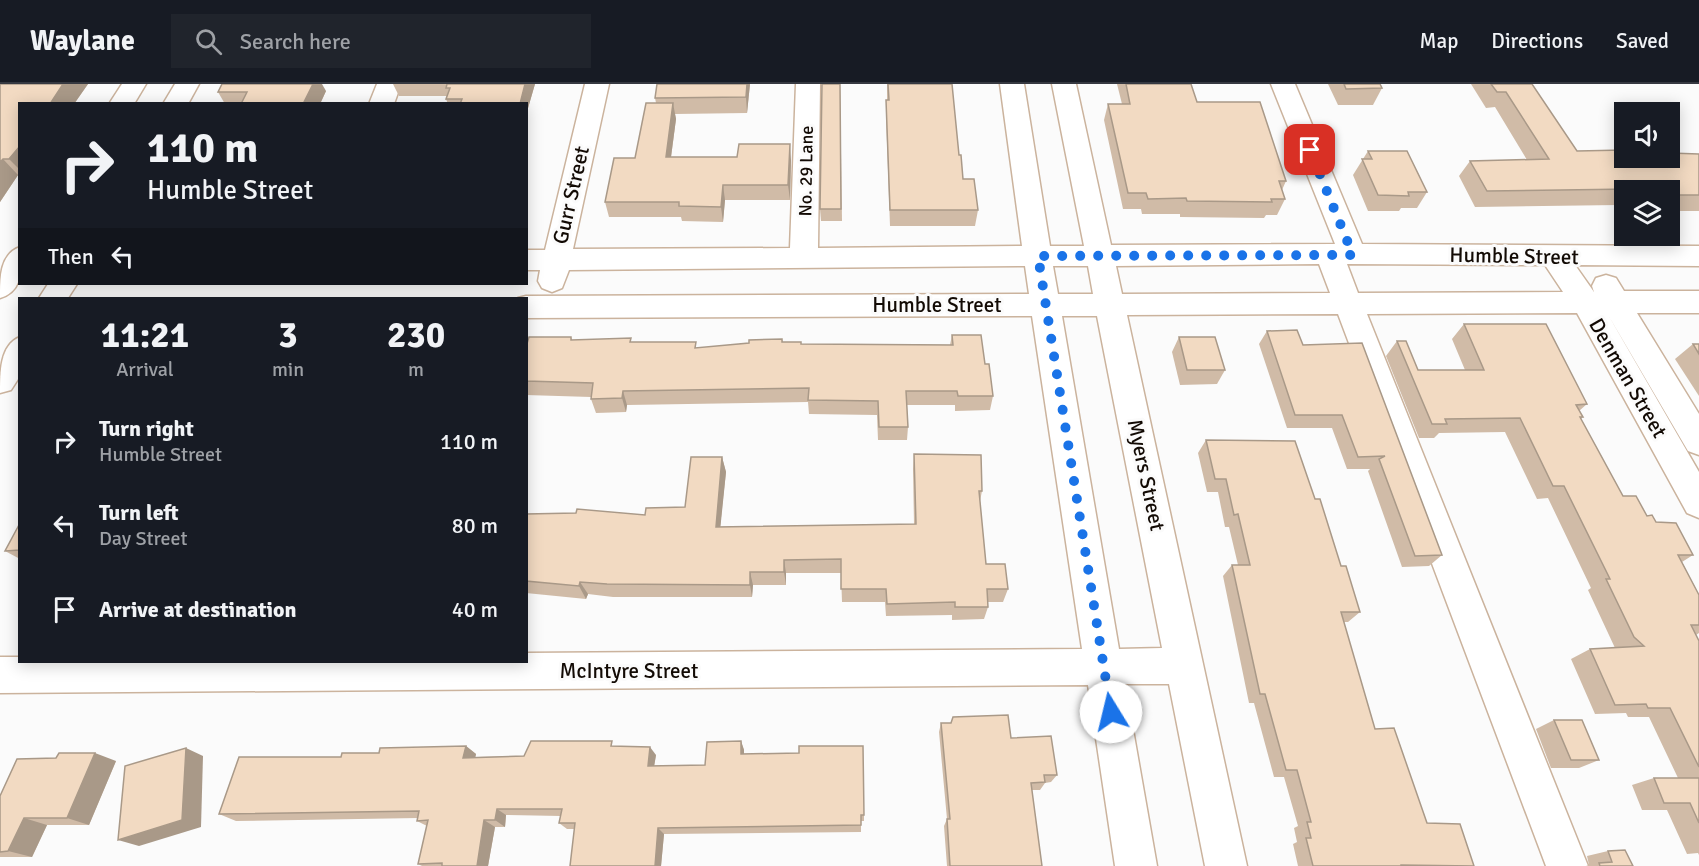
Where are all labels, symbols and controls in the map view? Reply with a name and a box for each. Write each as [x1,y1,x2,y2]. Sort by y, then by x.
search box [171,14,591,68]
text: Waylane [30,24,135,58]
icon: search [192,25,225,58]
text: Search here [240,28,351,55]
text: Map [1420,28,1458,54]
text: Directions [1491,28,1583,54]
text: Saved [1616,28,1669,54]
map controls [1614,102,1680,246]
button: sound [1614,102,1680,168]
text: 110 m [147,123,258,174]
pin [1284,124,1335,175]
street label: No. 29 Lane [794,125,818,217]
icon: right [48,126,126,204]
icon: arrive [1293,133,1326,166]
street label: Gurr Street [547,143,595,247]
text: Humble Street [147,174,313,207]
button: layers [1614,180,1680,246]
icon: left [106,240,139,273]
street label: Humble Street [1449,242,1579,270]
text: Then [48,243,94,270]
street label: Humble Street [872,292,1002,318]
text: 11:21 [101,313,189,358]
text: 3 [278,313,298,358]
text: 230 [387,313,445,358]
street label: Denman Street [1583,314,1673,442]
text: Arrival [116,357,174,382]
text: min [272,357,304,382]
text: m [408,357,424,382]
text: Turn right [99,415,194,442]
street label: Myers Street [1122,417,1170,533]
icon: right [48,425,81,458]
text: 110 m [440,428,498,455]
text: Humble Street [99,442,222,467]
text: Turn left [99,499,179,526]
icon: left [48,509,81,542]
text: 80 m [452,512,498,539]
text: Day Street [99,526,188,551]
icon: arrive [48,593,81,626]
text: Arrive at destination [99,596,296,623]
text: 40 m [452,596,498,623]
street label: McIntyre Street [560,658,698,684]
position arrow [1079,680,1143,744]

